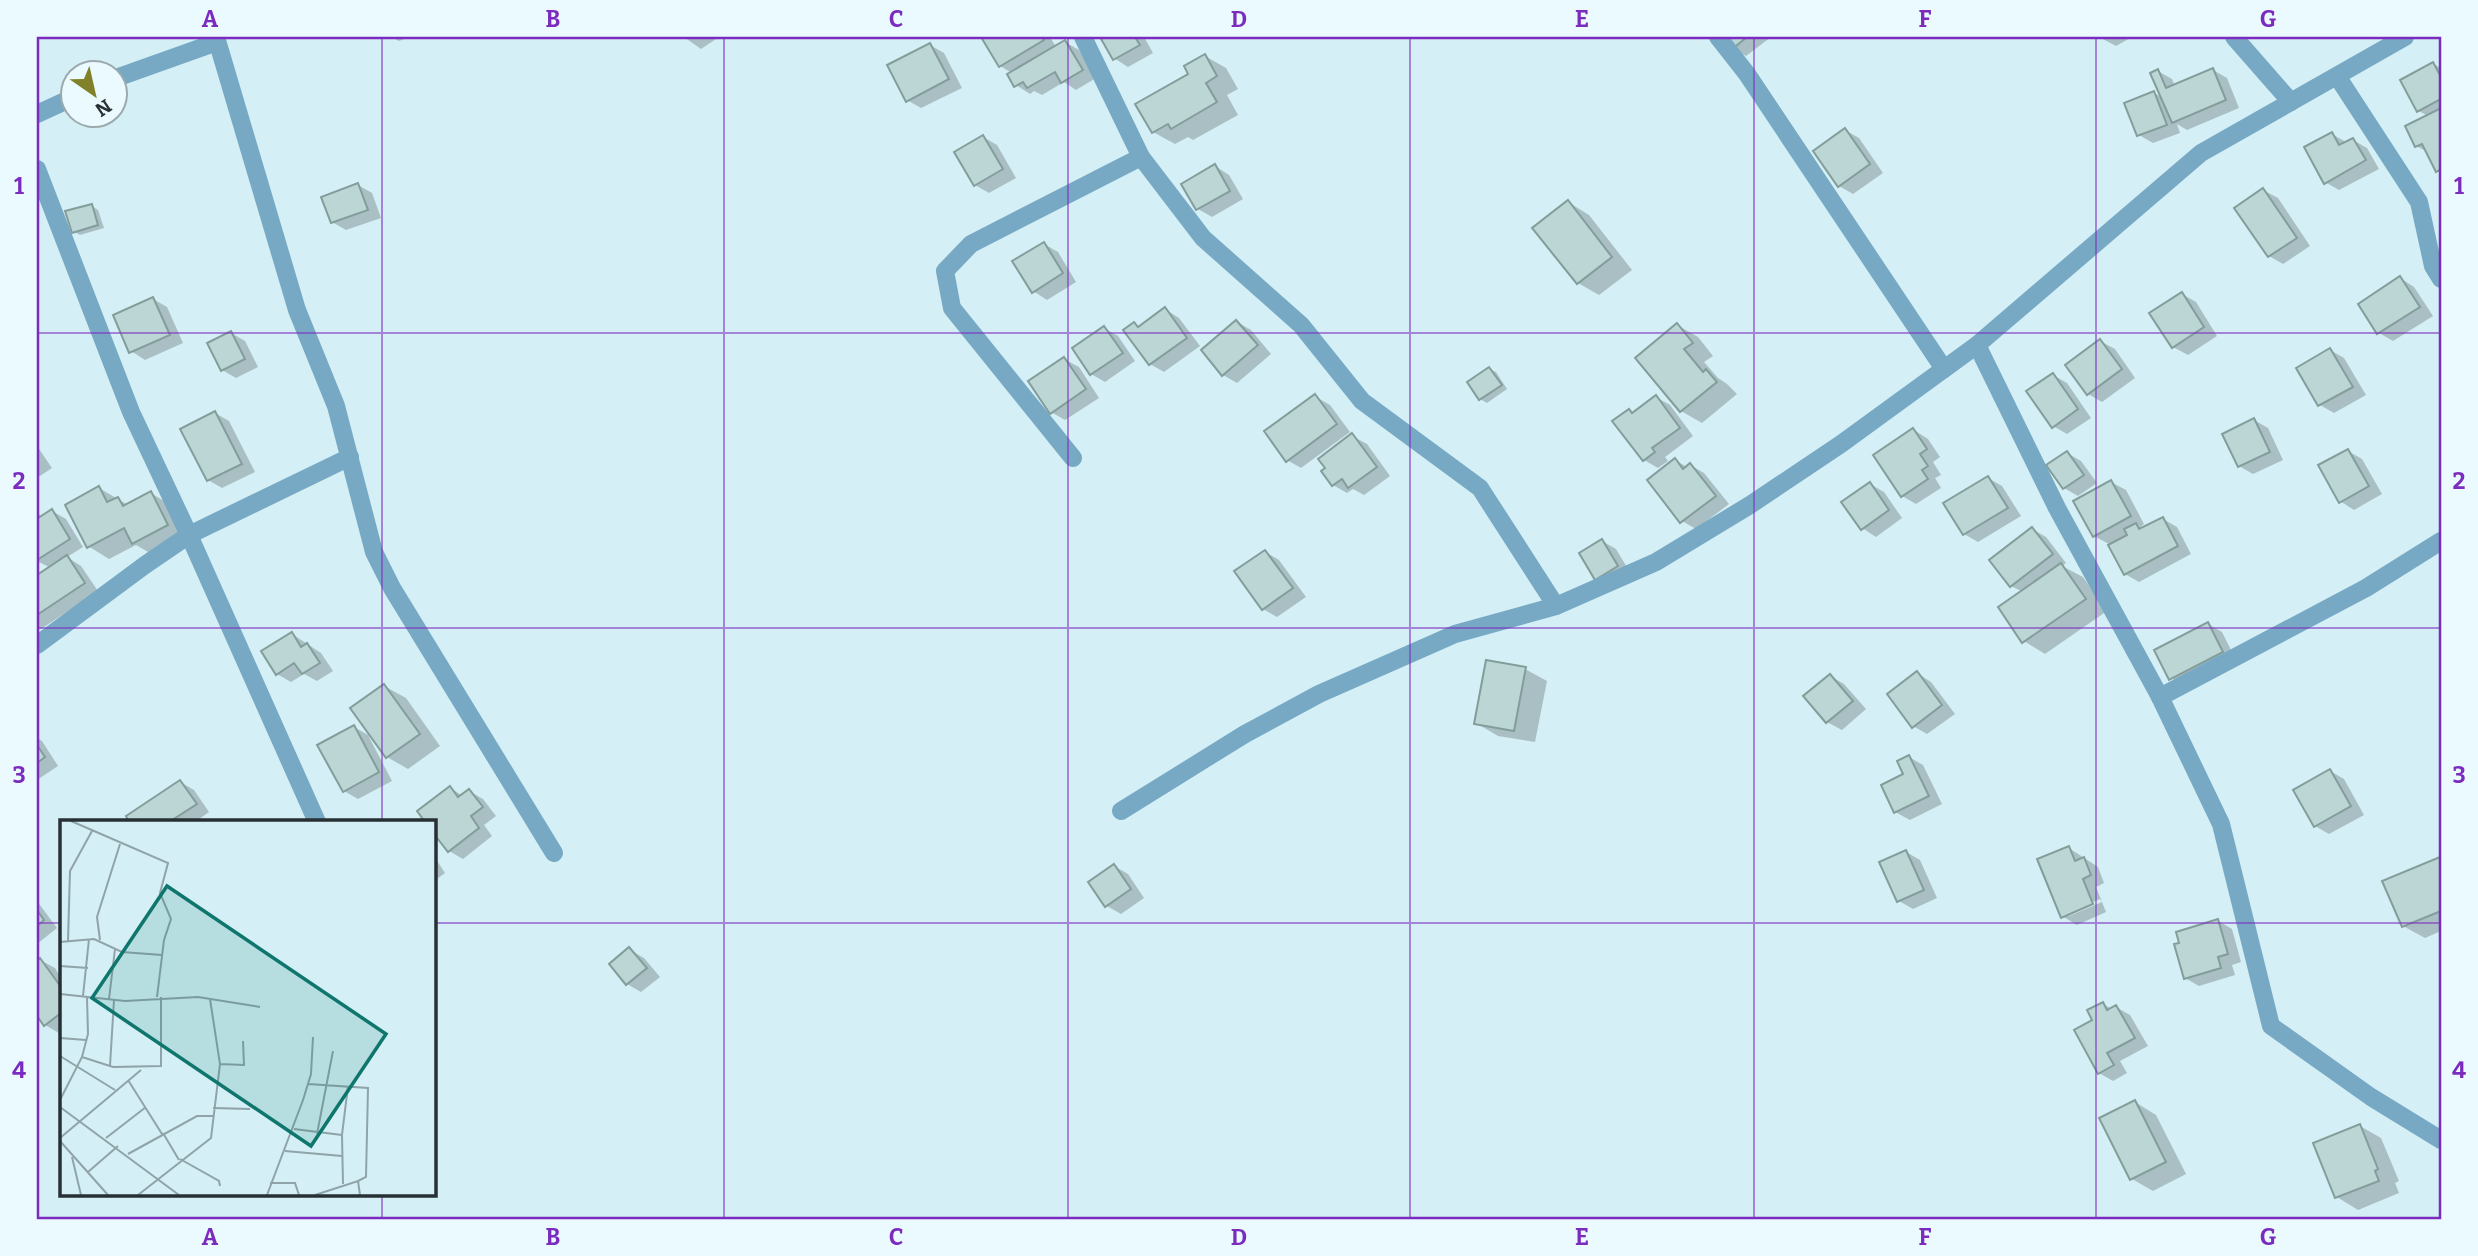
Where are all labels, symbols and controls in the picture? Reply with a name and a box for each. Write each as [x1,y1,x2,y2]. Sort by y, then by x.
text: A [202,5,219,33]
text: B [546,5,560,33]
text: C [889,5,903,33]
text: D [1231,5,1247,33]
text: E [1575,5,1589,33]
text: F [1919,5,1932,33]
text: G [2260,5,2277,33]
north arrow [60,60,130,130]
text: N [90,94,116,121]
text: 1 [14,172,24,200]
text: 1 [2454,172,2464,200]
text: 2 [13,467,26,495]
text: 2 [2453,467,2466,495]
text: 3 [12,761,26,789]
text: 3 [2452,761,2466,789]
inset map [60,820,436,1196]
text: 4 [12,1056,26,1084]
text: 4 [2452,1056,2466,1084]
text: A [202,1223,219,1251]
text: B [546,1223,560,1251]
text: C [889,1223,903,1251]
text: D [1231,1223,1247,1251]
text: E [1575,1223,1589,1251]
text: F [1919,1223,1932,1251]
text: G [2260,1223,2277,1251]

